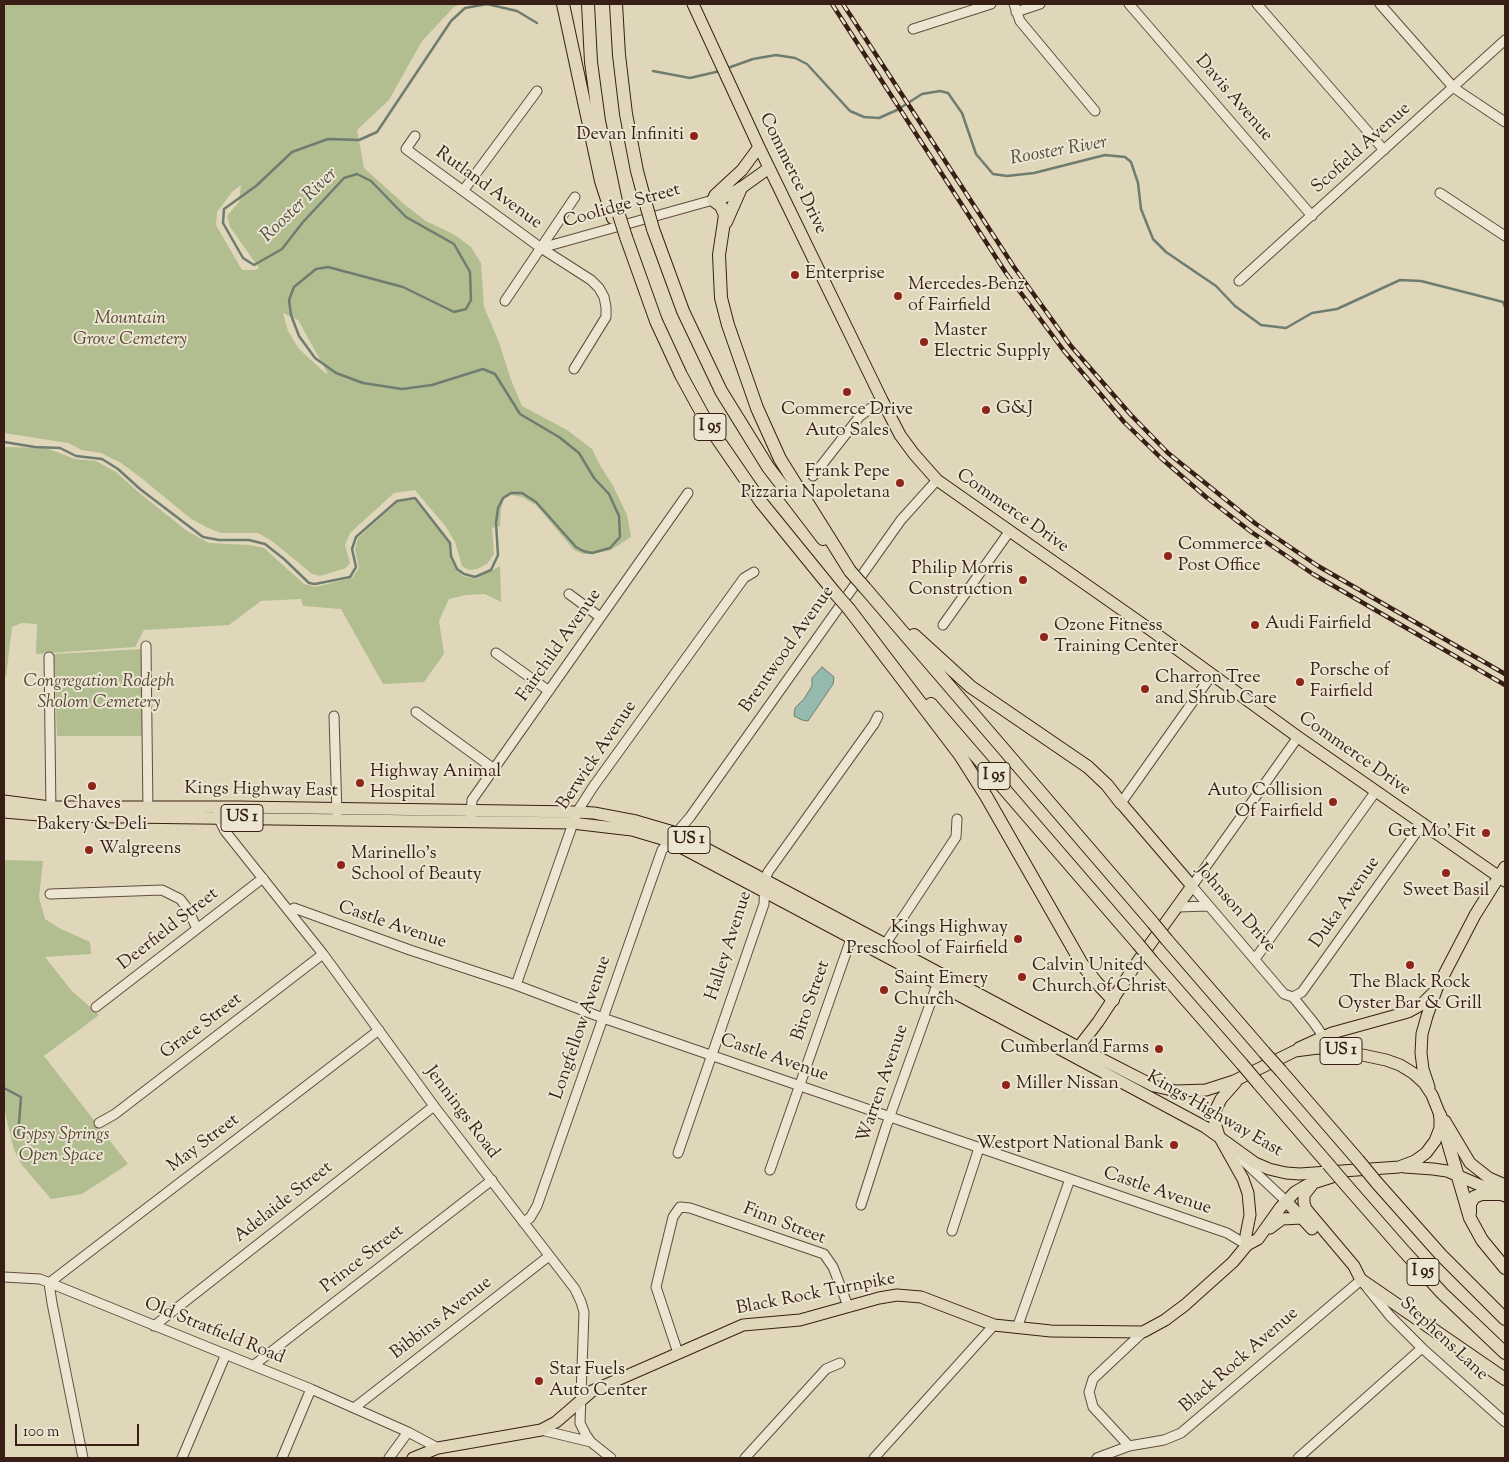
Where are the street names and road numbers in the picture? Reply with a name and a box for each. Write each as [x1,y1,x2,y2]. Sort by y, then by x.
street label: Davis Avenue [1189,51,1277,147]
street label: Scofield Avenue [1308,99,1416,199]
street label: Commerce Drive [753,110,831,238]
street label: Rutland Avenue [430,143,546,235]
street label: Coolidge Street [561,180,683,234]
road number: I 95 [694,414,726,441]
street label: Commerce Drive [952,465,1072,559]
street label: Brentwood Avenue [736,582,840,718]
street label: Fairchild Avenue [513,586,607,706]
street label: Berwick Avenue [554,697,642,815]
street label: Commerce Drive [1294,708,1414,802]
road number: I 95 [978,762,1010,789]
street label: Kings Highway East [184,779,338,803]
road number: US 1 [221,804,263,831]
road number: US 1 [668,826,710,854]
street label: Duka Avenue [1307,853,1385,953]
street label: Johnson Drive [1190,860,1280,958]
street label: Deerfield Street [115,884,223,976]
street label: Halley Avenue [702,889,758,1003]
street label: Castle Avenue [335,897,449,955]
street label: Longfellow Avenue [547,953,617,1103]
street label: Biro Street [788,958,836,1044]
street label: Grace Street [157,989,247,1065]
street label: Warren Avenue [854,1022,914,1146]
street label: Castle Avenue [717,1030,831,1088]
road number: US 1 [1320,1038,1362,1064]
street label: Jennings Road [419,1062,503,1164]
street label: Kings Highway East [1142,1067,1286,1163]
street label: May Street [164,1110,244,1178]
street label: Adelaide Street [230,1158,338,1248]
street label: Castle Avenue [1100,1163,1214,1221]
street label: Finn Street [740,1199,828,1251]
street label: Prince Street [317,1221,409,1299]
road number: I 95 [1407,1258,1439,1286]
street label: Black Rock Turnpike [735,1269,897,1321]
street label: Bibbins Avenue [387,1273,497,1365]
street label: Stephens Lane [1394,1293,1492,1387]
street label: Old Stratfield Road [141,1294,287,1370]
street label: Black Rock Avenue [1176,1304,1304,1418]

